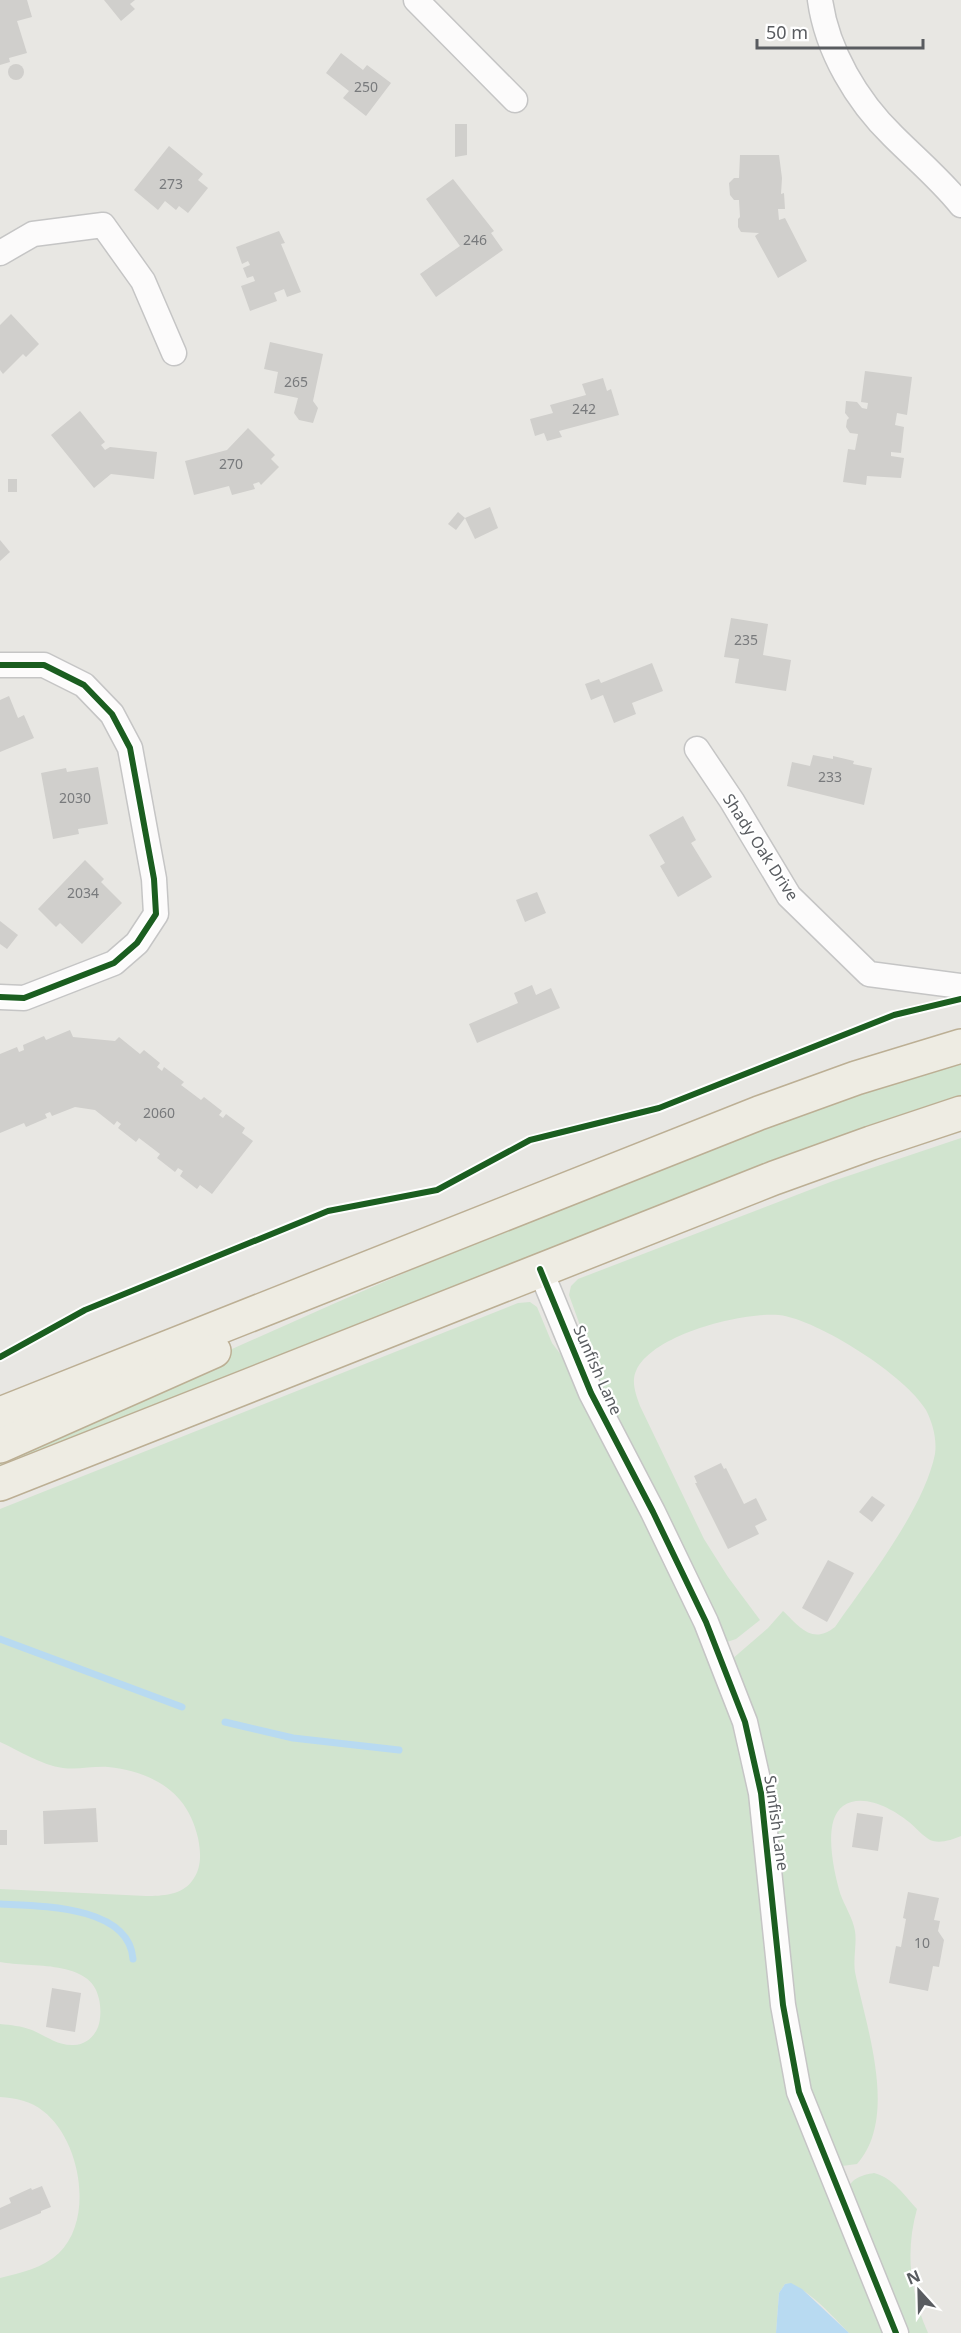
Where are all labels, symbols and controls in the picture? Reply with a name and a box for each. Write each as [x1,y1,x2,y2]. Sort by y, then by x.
scale bar [757,12,924,50]
text: 50 m [766,20,808,44]
house number: 250 [354,77,378,96]
house number: 273 [159,174,183,193]
house number: 246 [463,230,487,249]
house number: 265 [284,372,308,391]
house number: 242 [572,399,596,418]
house number: 270 [219,454,243,473]
house number: 235 [734,630,758,649]
house number: 233 [818,767,842,786]
house number: 2030 [59,788,91,807]
street label: Shady Oak Drive [718,789,804,905]
house number: 2034 [67,883,99,902]
house number: 2060 [143,1103,175,1122]
street label: Sunfish Lane [568,1322,628,1418]
street label: Sunfish Lane [759,1774,795,1872]
house number: 10 [914,1933,930,1952]
north arrow [889,2261,949,2321]
text: N [903,2264,924,2290]

